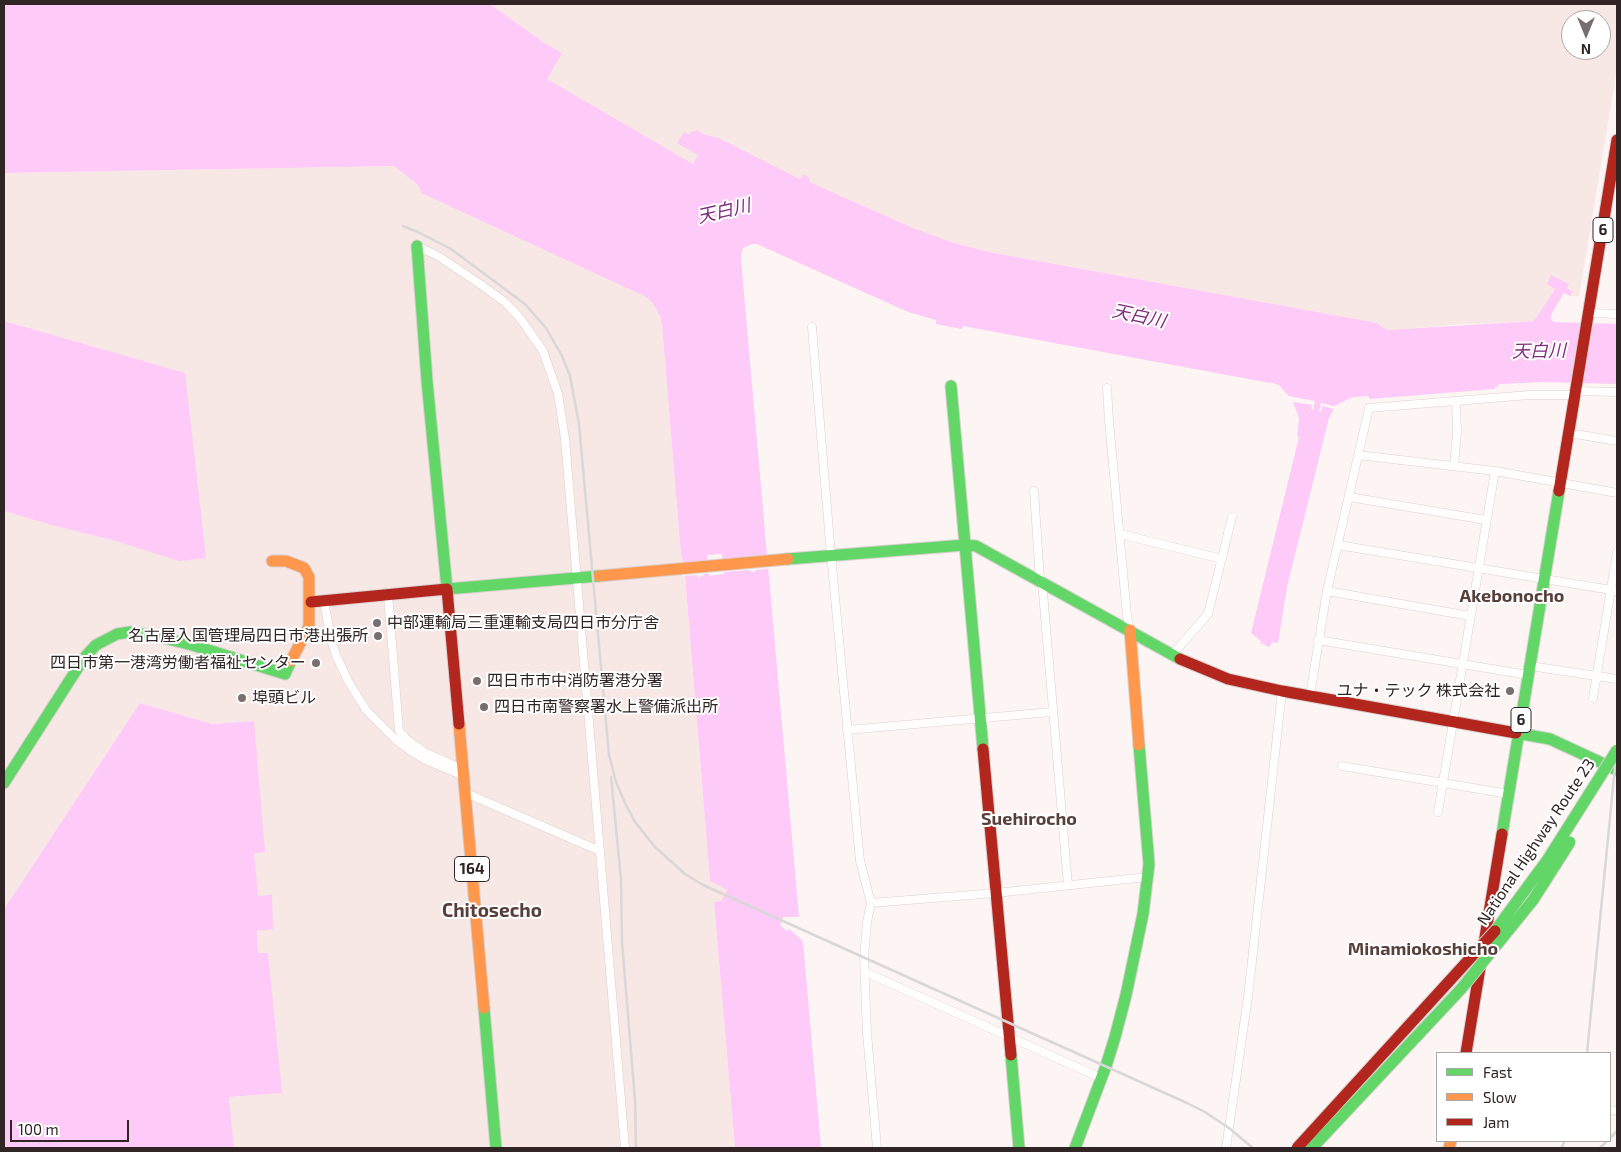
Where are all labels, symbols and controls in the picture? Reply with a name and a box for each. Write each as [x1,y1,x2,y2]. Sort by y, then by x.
north arrow [1561,10,1611,60]
text: N [1581,41,1591,58]
water label: 天白川 [695,194,753,228]
road number: 6 [1593,218,1613,242]
water label: 天白川 [1110,300,1168,332]
water label: 天白川 [1512,340,1566,362]
district label: Akebonocho [1460,585,1564,607]
place label: 中部運輸局三重運輸支局四日市分庁舎 [387,613,659,633]
marker: 中部運輸局三重運輸支局四日市分庁舎 [371,617,383,629]
place label: 名古屋入国管理局四日市港出張所 [128,626,368,646]
marker: 名古屋入国管理局四日市港出張所 [372,630,384,642]
place label: 四日市第一港湾労働者福祉センター [50,653,306,673]
marker: 四日市第一港湾労働者福祉センター [310,657,322,669]
place label: 四日市市中消防署港分署 [487,671,663,691]
marker: 四日市市中消防署港分署 [471,675,483,687]
place label: ユナ・テック 株式会社 [1336,681,1500,701]
marker: ユナ・テック 株式会社 [1504,685,1516,697]
place label: 埠頭ビル [252,688,316,708]
marker: 埠頭ビル [236,692,248,704]
place label: 四日市南警察署水上警備派出所 [494,697,718,717]
marker: 四日市南警察署水上警備派出所 [478,701,490,713]
road number: 6 [1511,708,1531,732]
street label: National Highway Route 23 [1473,755,1599,929]
district label: Suehirocho [981,808,1077,830]
road number: 164 [454,856,490,882]
district label: Chitosecho [442,900,542,922]
district label: Minamiokoshicho [1348,938,1498,960]
legend [1436,1052,1611,1142]
text: Fast [1483,1063,1512,1081]
text: Slow [1483,1088,1517,1106]
scale bar [12,1110,131,1142]
text: Jam [1483,1113,1509,1131]
text: 100 m [18,1120,59,1138]

